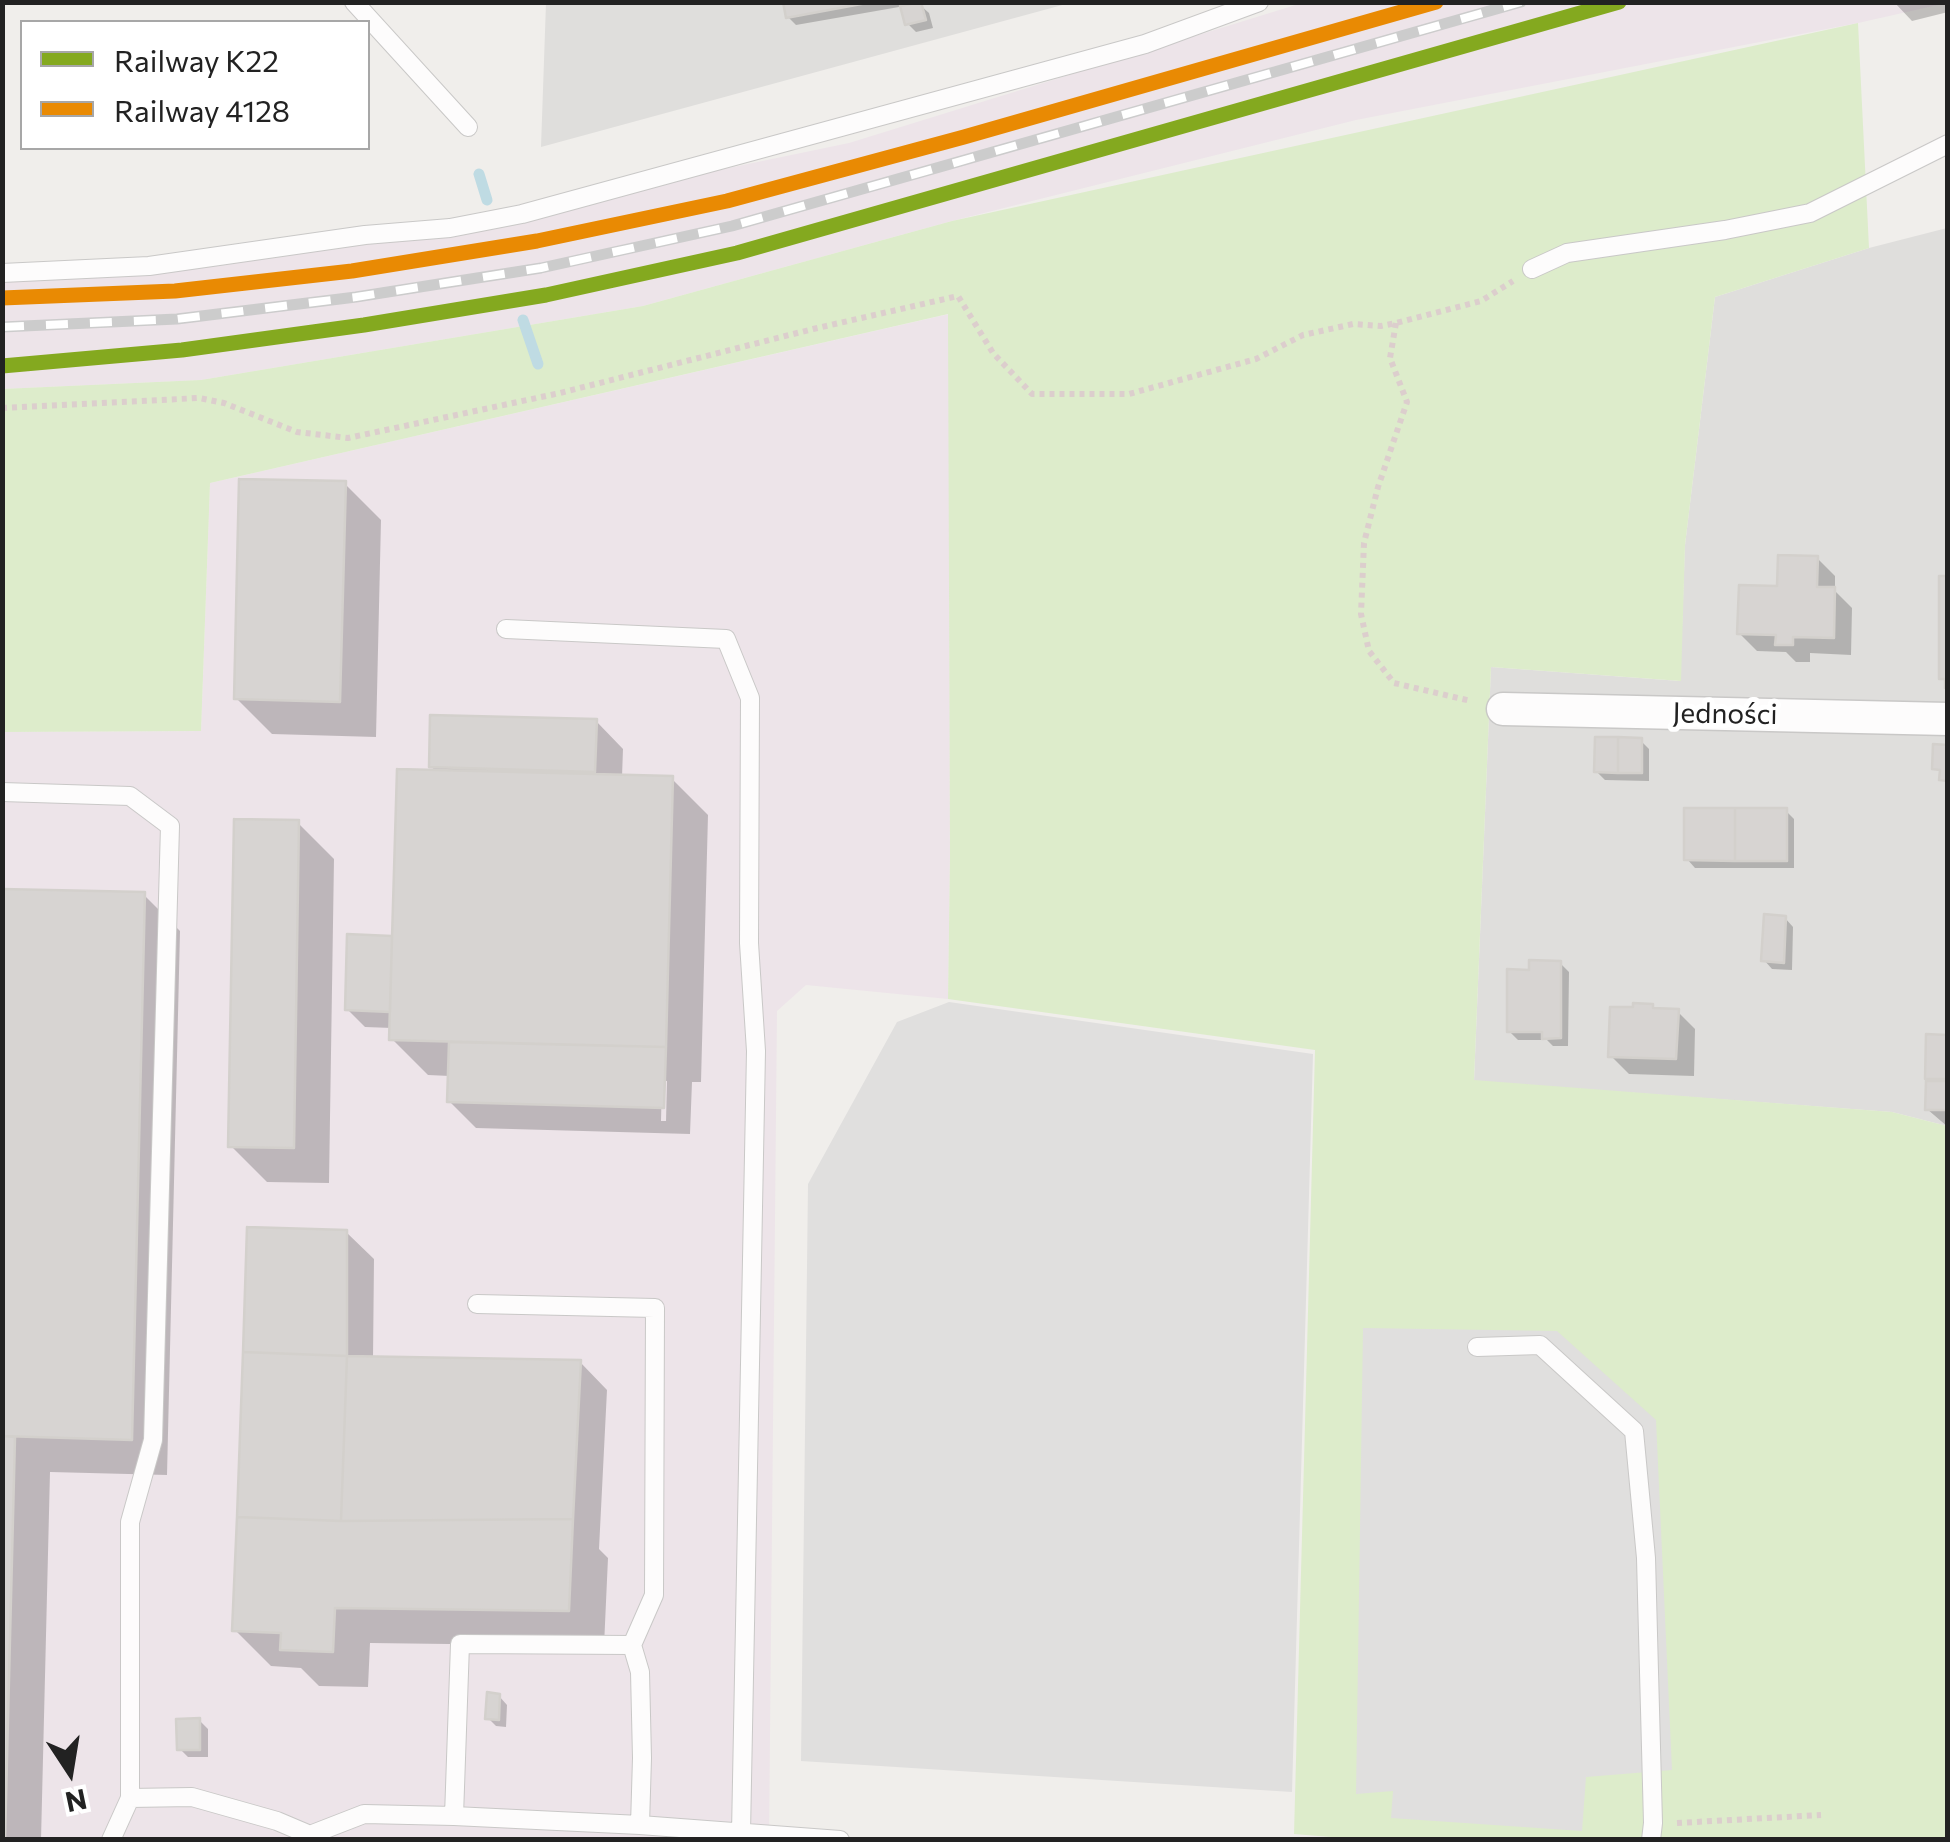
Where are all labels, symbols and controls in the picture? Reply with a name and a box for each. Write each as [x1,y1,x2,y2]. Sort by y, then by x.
legend [20,20,370,150]
text: Railway K22 [114,41,279,78]
text: Railway 4128 [114,91,290,128]
street label: Jedności [1672,696,1778,732]
north arrow [20,1722,120,1822]
text: N [62,1783,90,1820]

